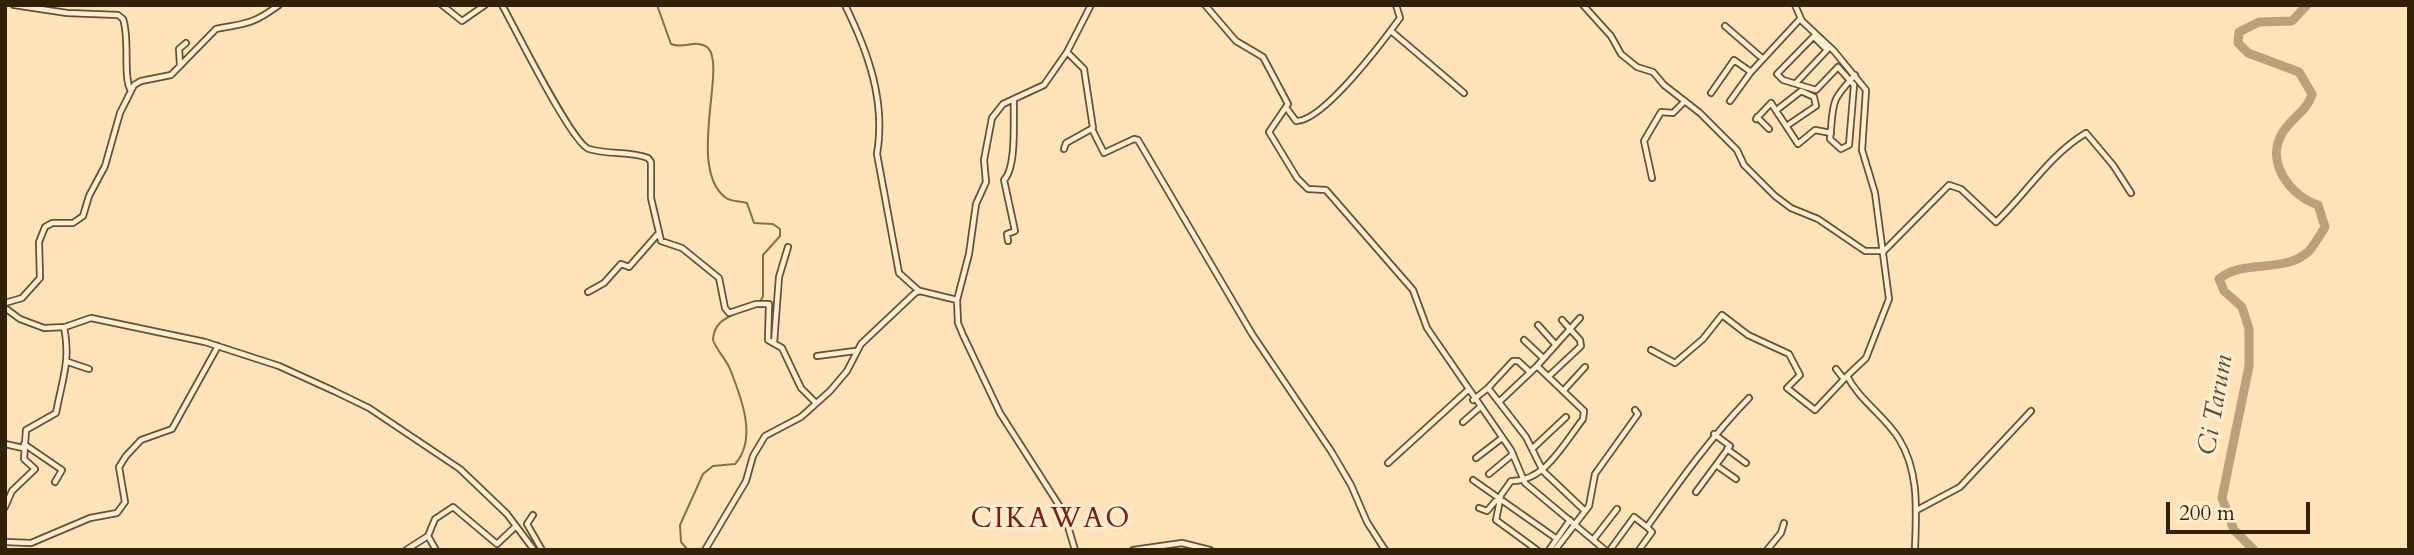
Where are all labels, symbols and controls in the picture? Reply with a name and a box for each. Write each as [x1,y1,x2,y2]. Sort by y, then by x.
water label: Ci Tarum [2193,352,2241,458]
scale bar [2169,489,2312,532]
text: 200 m [2179,499,2235,528]
district label: CIKAWAO [971,504,1131,538]

